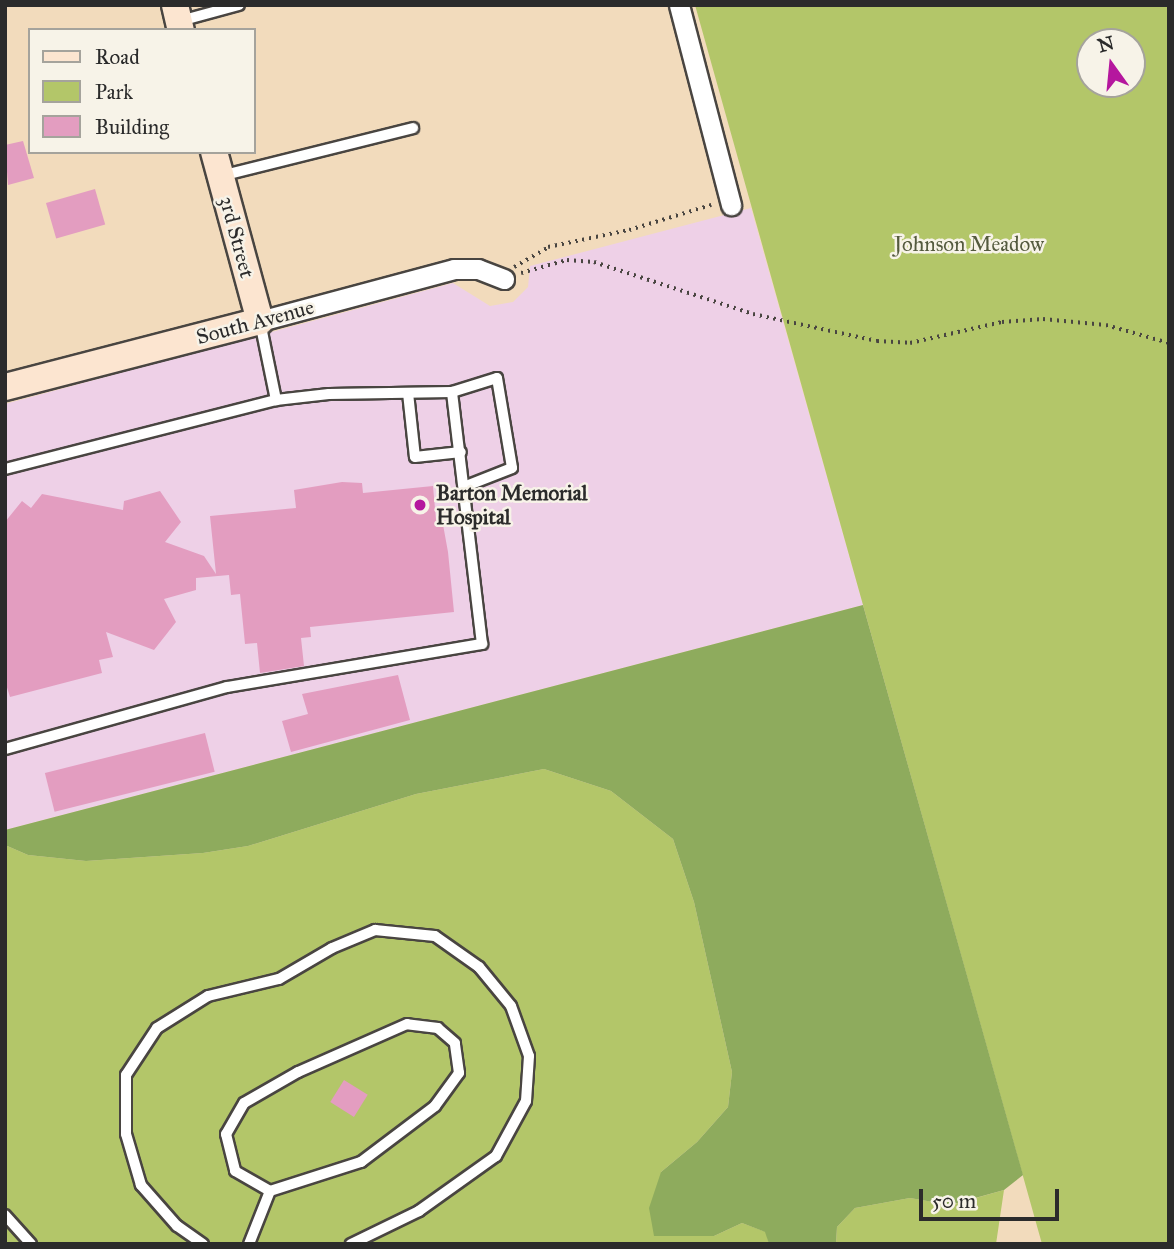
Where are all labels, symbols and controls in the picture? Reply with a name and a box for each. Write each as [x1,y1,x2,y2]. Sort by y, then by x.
legend [28,28,256,154]
north arrow [1076,28,1146,98]
text: N [1095,31,1117,57]
text: Road [95,44,140,70]
text: Park [95,79,133,105]
text: Building [95,114,169,140]
street label: 3rd Street [214,193,260,281]
park label: Johnson Meadow [894,231,1044,257]
street label: South Avenue [193,294,317,350]
place label: Barton Memorial Hospital [436,480,587,530]
marker: Barton Memorial Hospital [410,495,430,515]
scale bar [922,1176,1062,1220]
text: 50 m [932,1188,976,1214]

